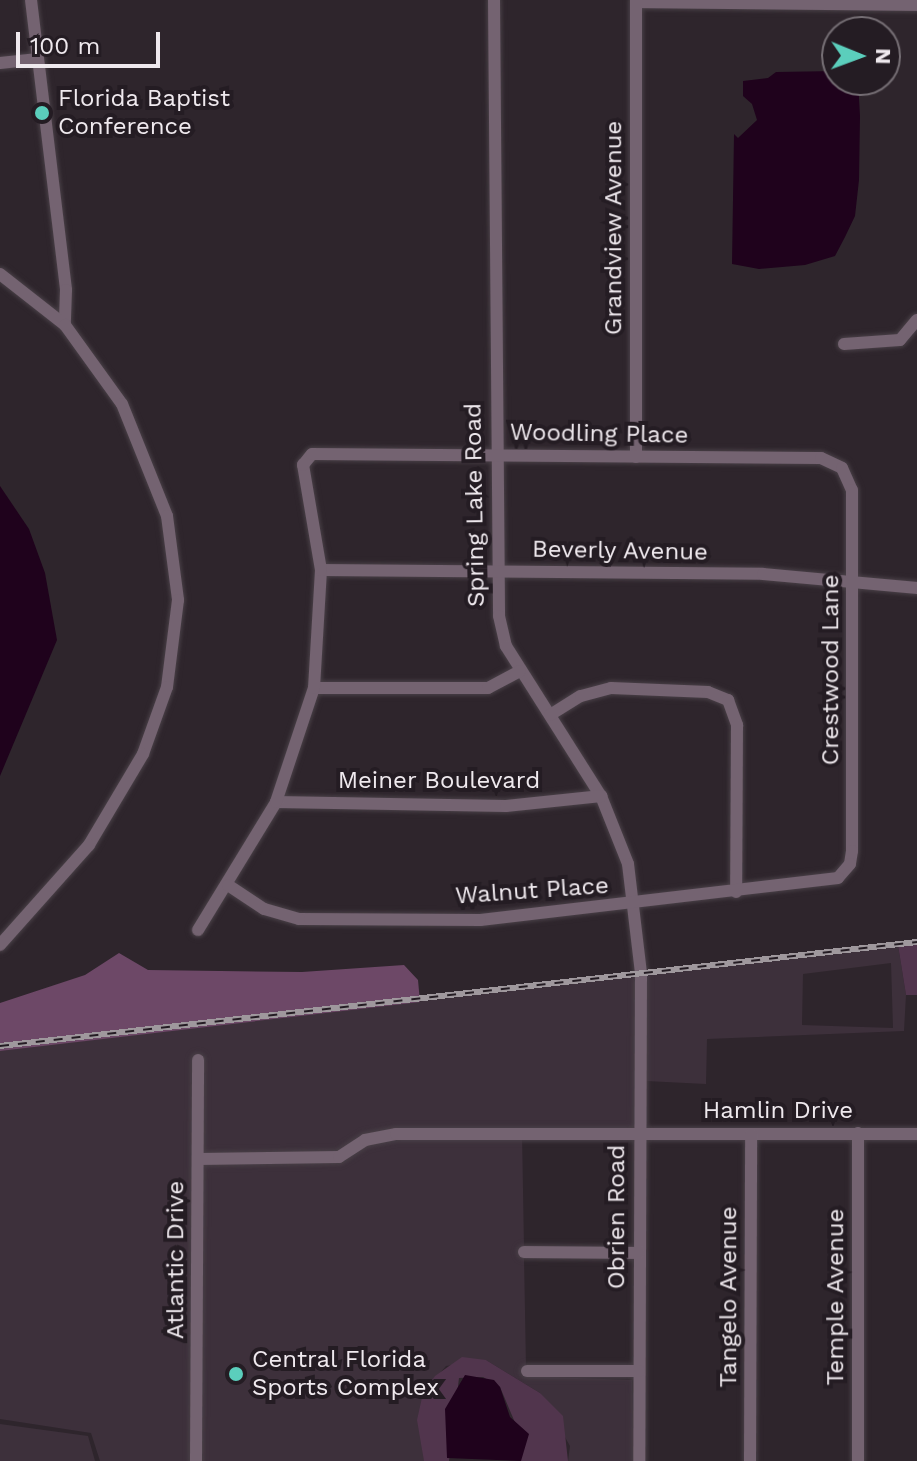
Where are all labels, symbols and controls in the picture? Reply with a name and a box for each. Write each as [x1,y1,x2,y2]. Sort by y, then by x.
scale bar [20,16,164,66]
north arrow [821,16,901,96]
text: 100 m [30,32,100,60]
text: N [871,48,896,65]
place label: Florida Baptist Conference [58,85,231,141]
marker: Florida Baptist Conference [33,104,51,122]
street label: Grandview Avenue [600,120,628,336]
street label: Spring Lake Road [459,403,491,607]
street label: Woodling Place [510,418,688,450]
street label: Beverly Avenue [531,535,709,567]
street label: Crestwood Lane [817,575,845,765]
street label: Meiner Boulevard [337,767,541,795]
street label: Walnut Place [454,871,610,911]
street label: Hamlin Drive [703,1097,853,1125]
street label: Obrien Road [603,1145,631,1289]
street label: Atlantic Drive [162,1181,190,1339]
street label: Tangelo Avenue [715,1206,743,1388]
street label: Temple Avenue [822,1208,850,1386]
place label: Central Florida Sports Complex [252,1346,439,1402]
marker: Central Florida Sports Complex [227,1365,245,1383]

